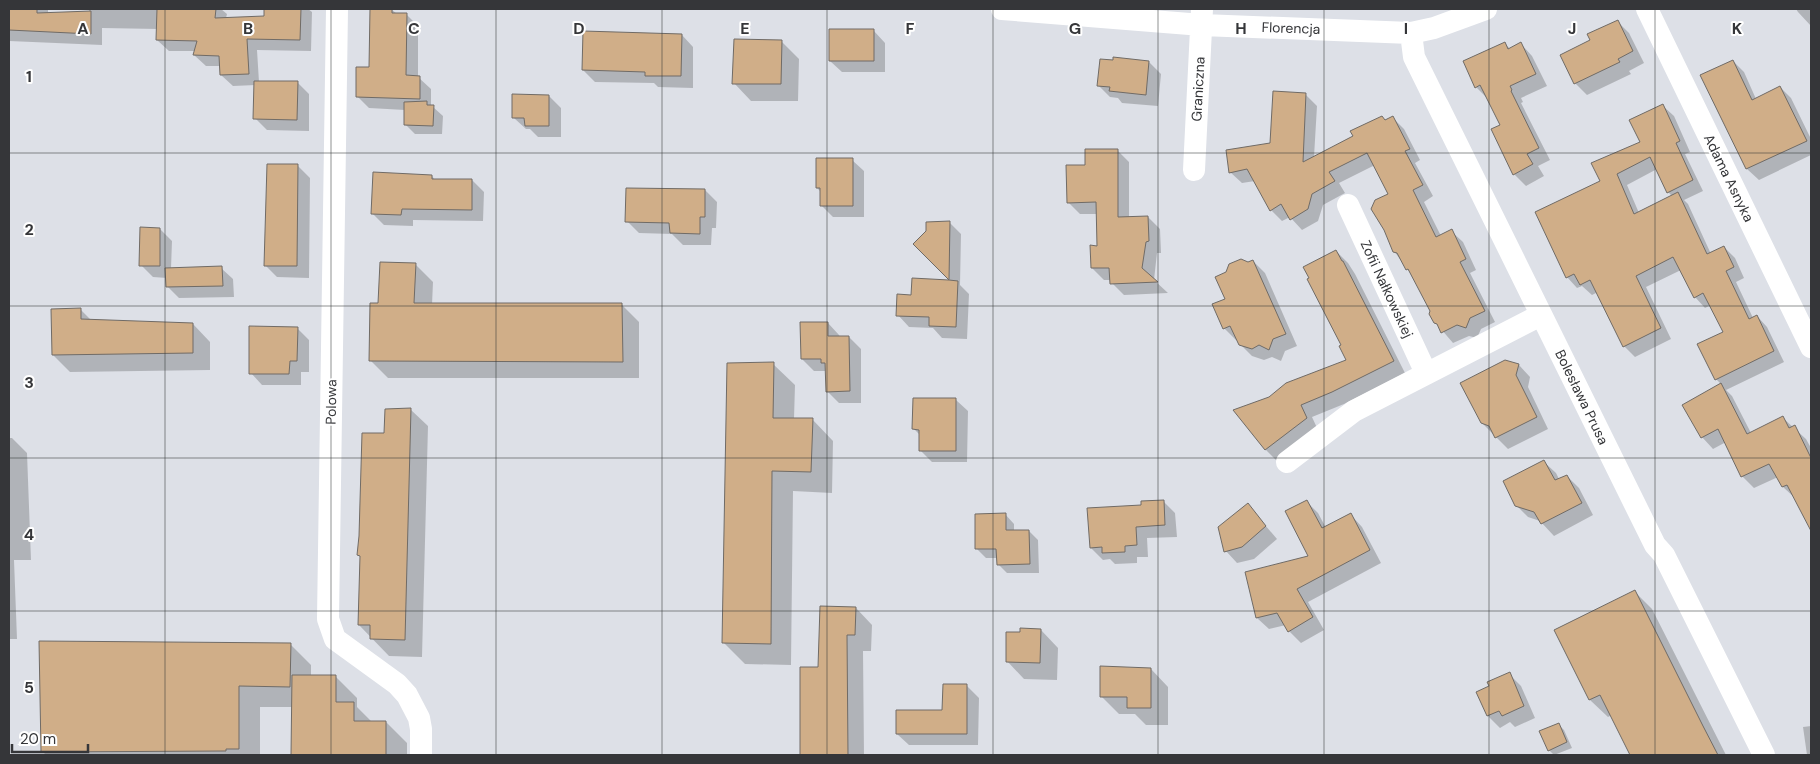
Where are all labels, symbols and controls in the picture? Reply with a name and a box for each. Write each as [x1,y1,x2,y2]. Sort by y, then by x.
text: A [77,18,89,39]
text: B [243,18,253,39]
text: C [408,18,420,39]
text: D [573,18,585,39]
text: E [740,18,750,39]
text: F [906,18,915,39]
text: G [1069,18,1081,39]
text: H [1235,18,1247,39]
street label: Florencja [1261,18,1321,38]
text: I [1404,18,1408,39]
text: J [1568,18,1576,39]
text: K [1732,18,1743,39]
street label: Graniczna [1187,56,1209,122]
text: 1 [26,66,32,87]
street label: Adama Asnyka [1700,131,1758,225]
text: 2 [24,219,34,240]
street label: Zofii Nałkowskiej [1357,237,1417,341]
street label: Bolesława Prusa [1551,347,1613,447]
text: 3 [24,372,34,393]
street label: Polowa [322,379,340,425]
text: 4 [24,524,34,545]
text: 5 [24,677,34,698]
scale bar [12,722,89,754]
text: 20 m [20,729,56,749]

